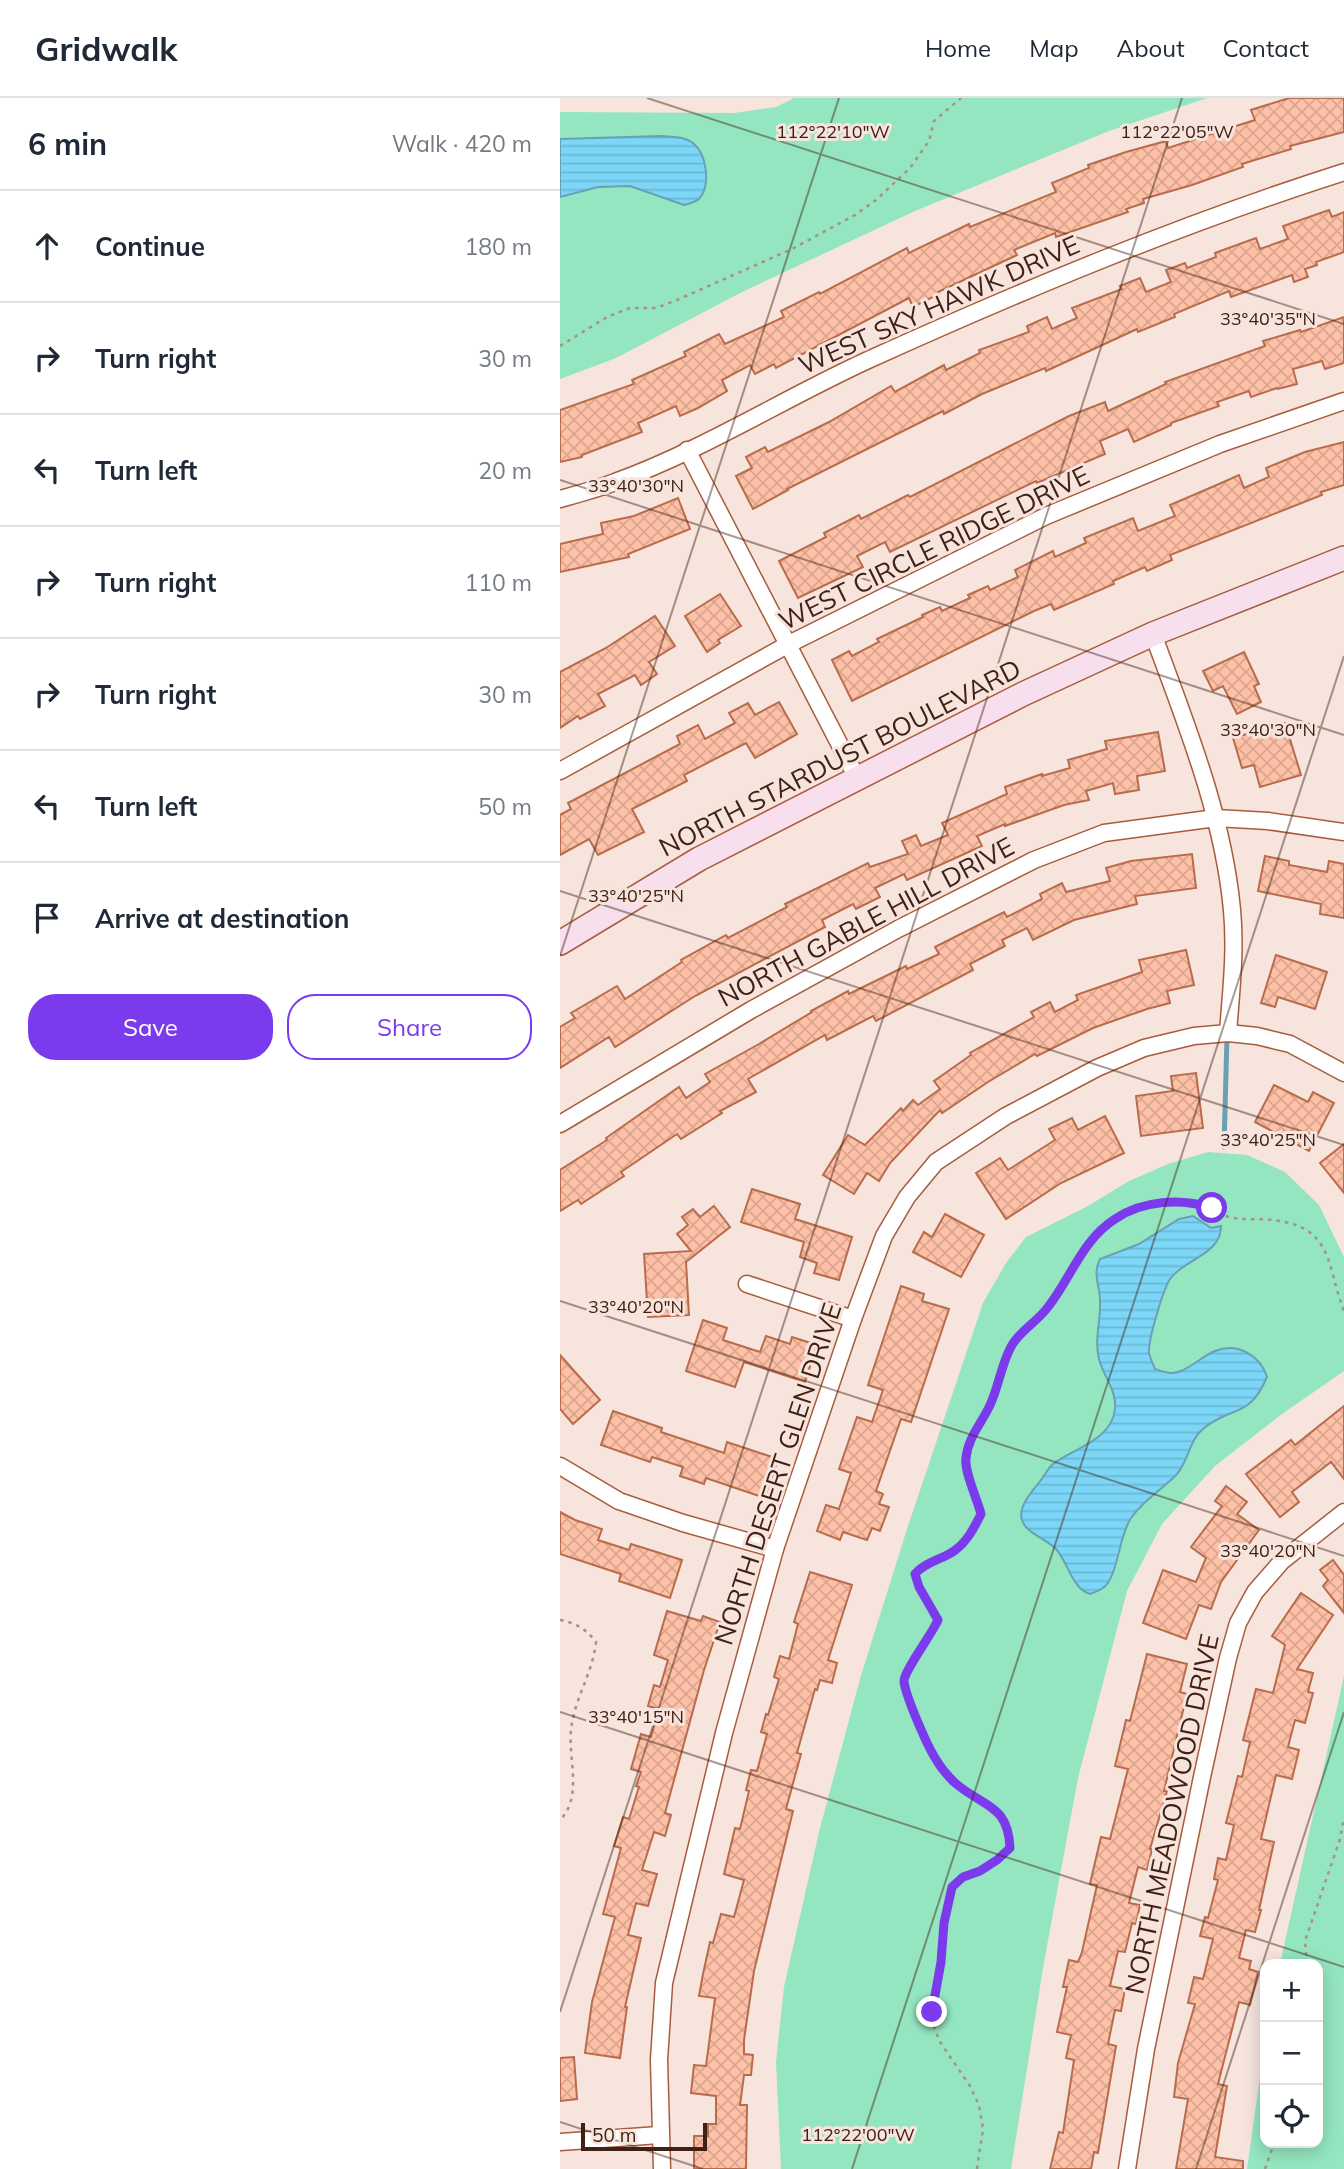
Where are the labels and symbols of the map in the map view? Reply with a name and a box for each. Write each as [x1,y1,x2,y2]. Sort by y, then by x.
text: 112°22'10"W [776,120,890,143]
text: 112°22'05"W [1120,120,1234,143]
street label: WEST SKY HAWK DRIVE [793,228,1084,381]
text: 33°40'35"N [1220,307,1316,330]
street label: WEST CIRCLE RIDGE DRIVE [773,458,1094,637]
text: 33°40'30"N [588,474,684,497]
street label: NORTH STARDUST BOULEVARD [653,652,1026,864]
text: 33°40'30"N [1220,718,1316,741]
street label: NORTH GABLE HILL DRIVE [712,829,1020,1014]
text: 33°40'25"N [588,884,684,907]
text: 33°40'25"N [1220,1128,1316,1151]
route start [1196,1192,1227,1223]
text: 33°40'20"N [588,1295,684,1318]
street label: NORTH DESERT GLEN DRIVE [707,1299,848,1649]
text: 33°40'20"N [1220,1539,1316,1562]
street label: NORTH MEADOWOOD DRIVE [1117,1631,1226,1997]
text: 33°40'15"N [588,1705,684,1728]
route end [916,1996,947,2027]
scale bar [581,2120,707,2152]
text: 112°22'00"W [801,2123,915,2146]

